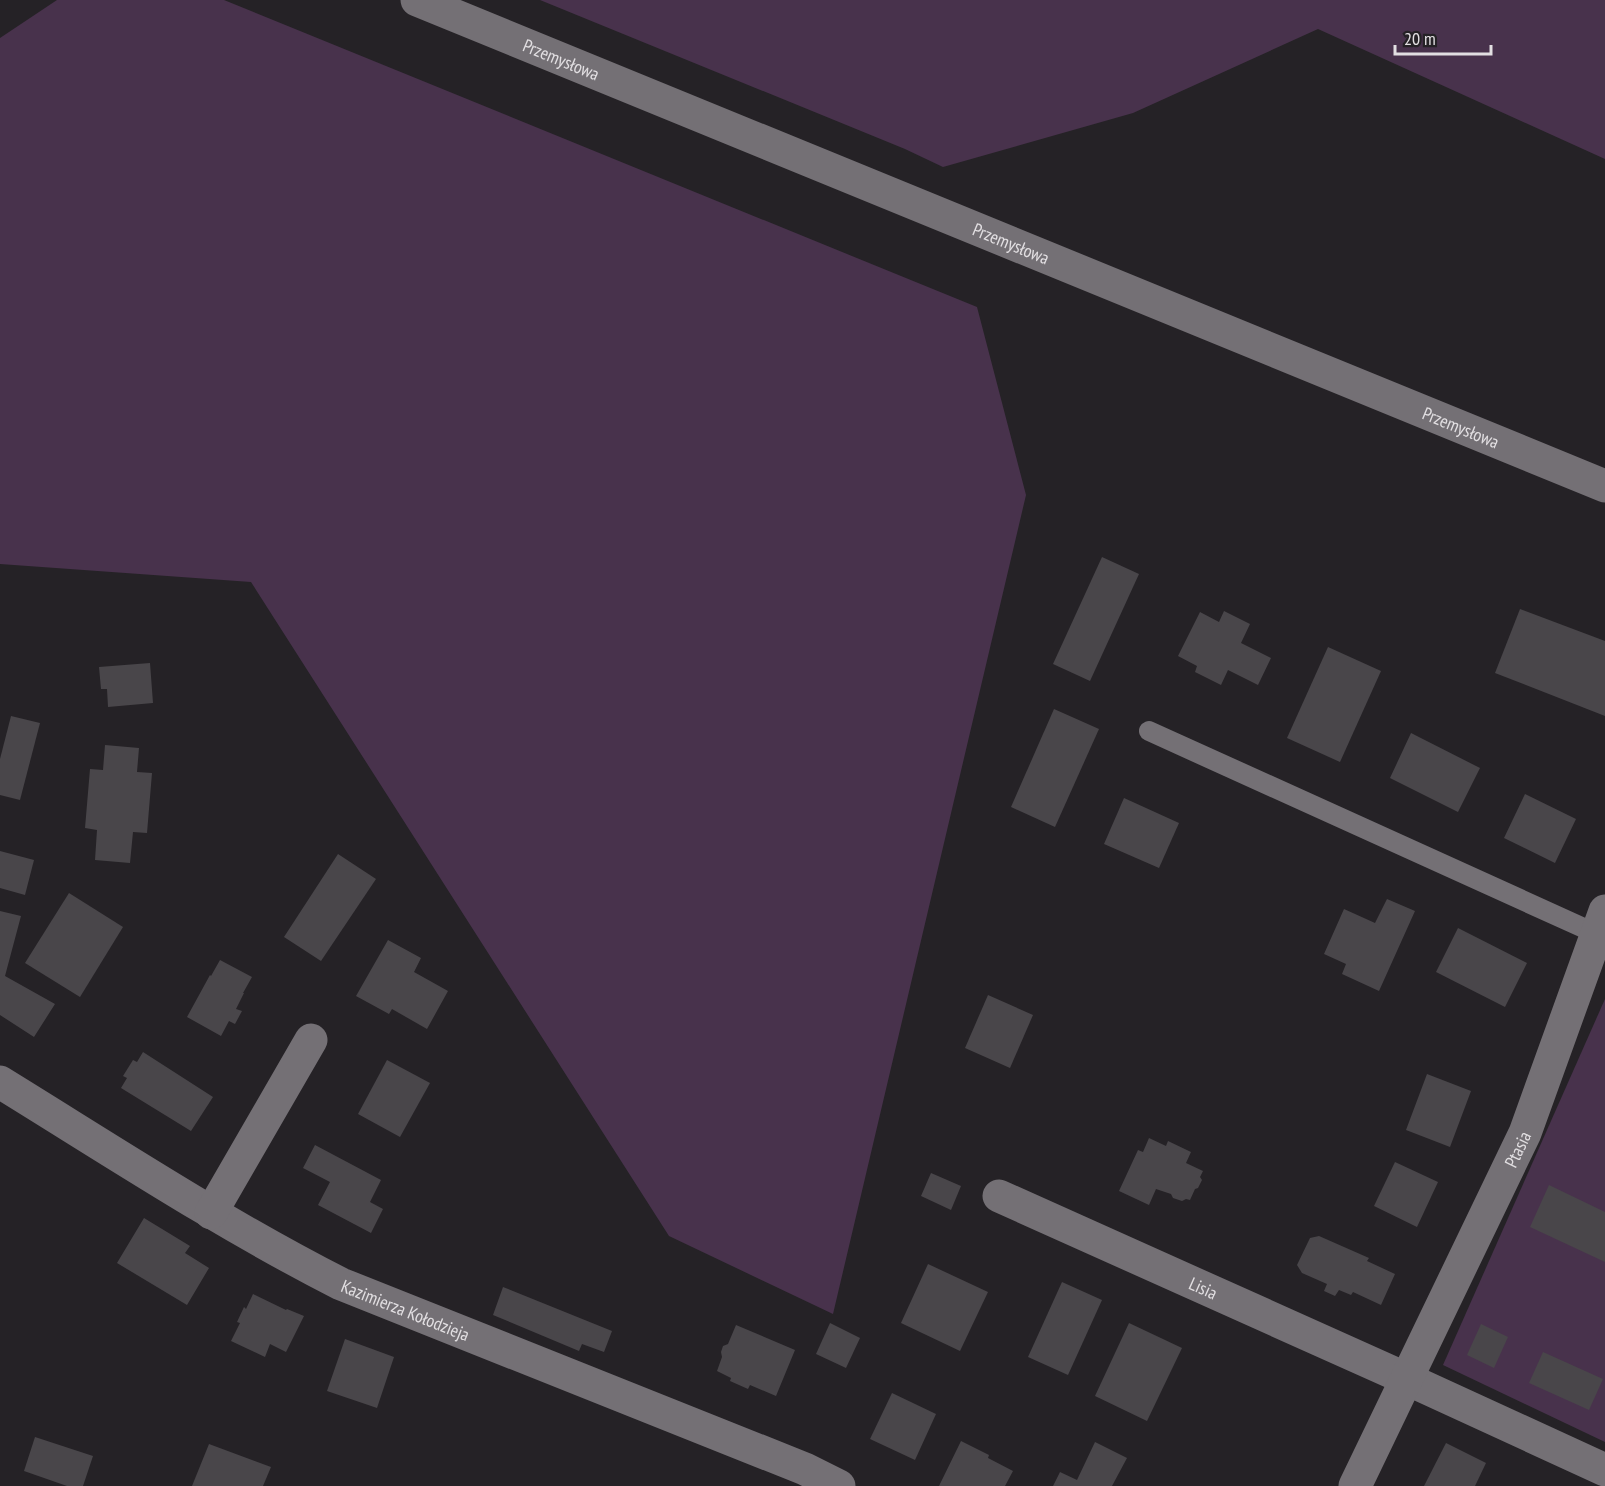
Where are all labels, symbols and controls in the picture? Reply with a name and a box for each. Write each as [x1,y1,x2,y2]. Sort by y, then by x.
scale bar [1395,18,1491,56]
text: 20 m [1404,27,1436,50]
street label: Przemysłowa [520,33,603,85]
street label: Przemysłowa [970,217,1053,269]
street label: Przemysłowa [1419,401,1503,453]
street label: Ptasia [1499,1127,1536,1171]
street label: Lisia [1186,1271,1221,1304]
street label: Kazimierza Kołodzieja [338,1274,473,1346]

